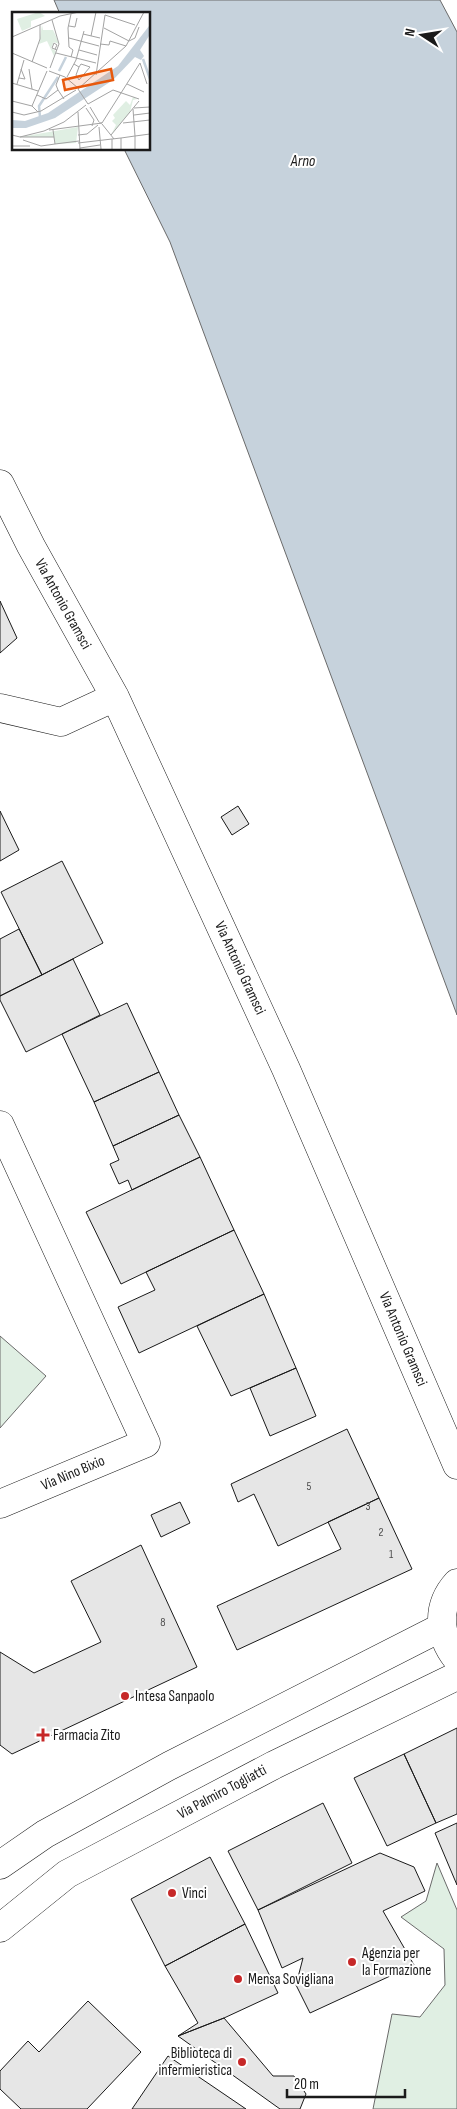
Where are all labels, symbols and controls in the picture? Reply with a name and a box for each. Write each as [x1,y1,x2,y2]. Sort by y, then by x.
north arrow [397,10,447,60]
inset map [12,12,150,150]
text: N [401,27,419,38]
water label: Arno [290,152,316,171]
street label: Via Antonio Gramsci [30,555,96,653]
street label: Via Antonio Gramsci [210,918,270,1018]
street label: Via Antonio Gramsci [375,1289,431,1389]
street label: Via Nino Bixio [38,1451,108,1495]
house number: 5 [307,1479,312,1494]
house number: 3 [365,1499,371,1514]
house number: 2 [379,1525,384,1540]
house number: 1 [389,1547,394,1562]
house number: 8 [160,1615,166,1630]
place label: Intesa Sanpaolo [135,1687,214,1706]
marker: Intesa Sanpaolo [119,1690,131,1702]
place label: Farmacia Zito [53,1726,121,1745]
marker: Farmacia Zito [37,1729,49,1741]
street label: Via Palmiro Togliatti [174,1760,270,1823]
place label: Vinci [182,1884,207,1903]
marker: Vinci [166,1887,178,1899]
place label: Agenzia per la Formazione [361,1944,431,1980]
marker: Agenzia per la Formazione [346,1956,358,1968]
place label: Mensa Sovigliana [248,1970,334,1989]
marker: Mensa Sovigliana [232,1973,244,1985]
place label: Biblioteca di infermieristica [159,2044,232,2080]
marker: Biblioteca di infermieristica [236,2056,248,2068]
scale bar [287,2066,404,2098]
text: 20 m [294,2075,319,2094]

